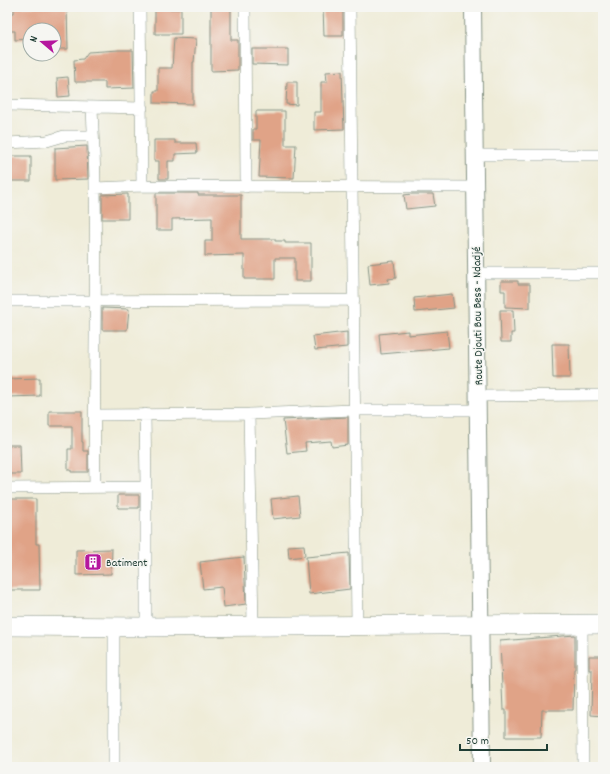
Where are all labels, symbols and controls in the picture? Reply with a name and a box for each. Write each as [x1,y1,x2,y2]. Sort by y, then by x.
north arrow [22,22,62,62]
text: N [26,34,43,45]
street label: Route Djouti Bou Bess - Ndadjé [469,246,488,386]
building icon: Batiment [83,552,103,572]
place label: Batiment [106,555,148,572]
scale bar [460,726,547,752]
text: 50 m [466,733,489,750]

